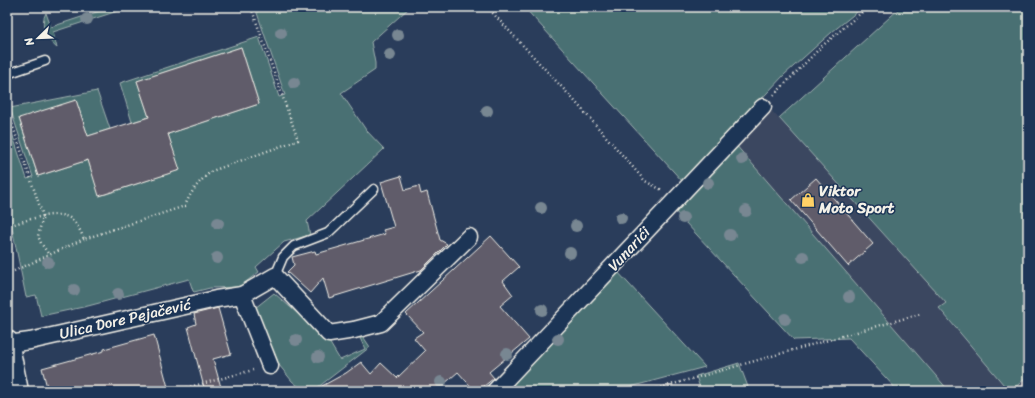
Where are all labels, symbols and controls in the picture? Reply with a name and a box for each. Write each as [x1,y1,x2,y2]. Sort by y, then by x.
north arrow [18,18,58,58]
text: N [19,34,40,50]
place label: Viktor Moto Sport [818,178,895,221]
shop icon: Viktor Moto Sport [800,192,816,208]
street label: Vunarići [601,220,657,277]
street label: Ulica Dore Pejačević [57,291,195,347]

